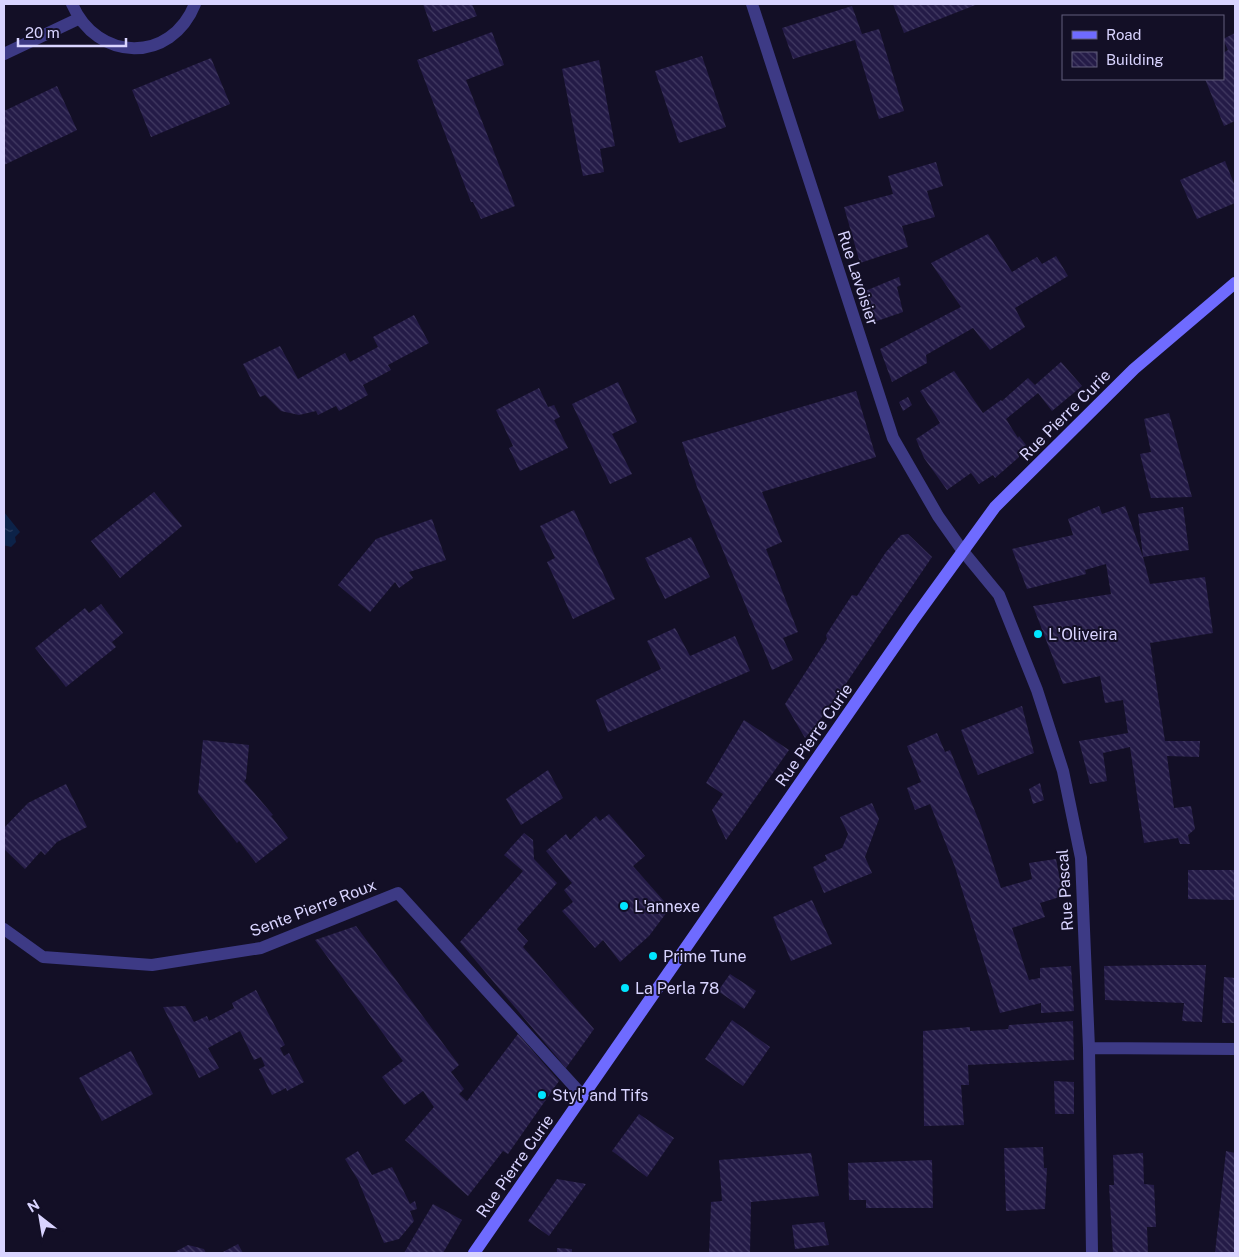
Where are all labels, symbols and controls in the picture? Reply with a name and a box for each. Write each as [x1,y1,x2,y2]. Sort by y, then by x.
scale bar [18,15,125,47]
legend [1062,15,1224,80]
text: 20 m [25,24,60,41]
text: Road [1106,26,1142,43]
text: Building [1106,51,1164,68]
street label: Rue Lavoisier [834,228,882,328]
street label: Rue Pierre Curie [1016,366,1114,464]
place label: L'Oliveira [1048,625,1117,644]
marker: L'Oliveira [1032,628,1044,640]
street label: Rue Pierre Curie [772,680,856,790]
street label: Rue Pascal [1053,848,1077,932]
street label: Sente Pierre Roux [247,875,379,941]
place label: L'annexe [634,897,700,916]
marker: L'annexe [618,900,630,912]
place label: Prime Tune [663,947,746,966]
marker: Prime Tune [647,950,659,962]
place label: La Perla 78 [635,979,719,998]
marker: La Perla 78 [619,982,631,994]
place label: Styl' and Tifs [552,1086,648,1105]
marker: Styl' and Tifs [536,1089,548,1101]
street label: Rue Pierre Curie [473,1111,557,1221]
north arrow [15,1192,65,1242]
text: N [24,1196,42,1216]

